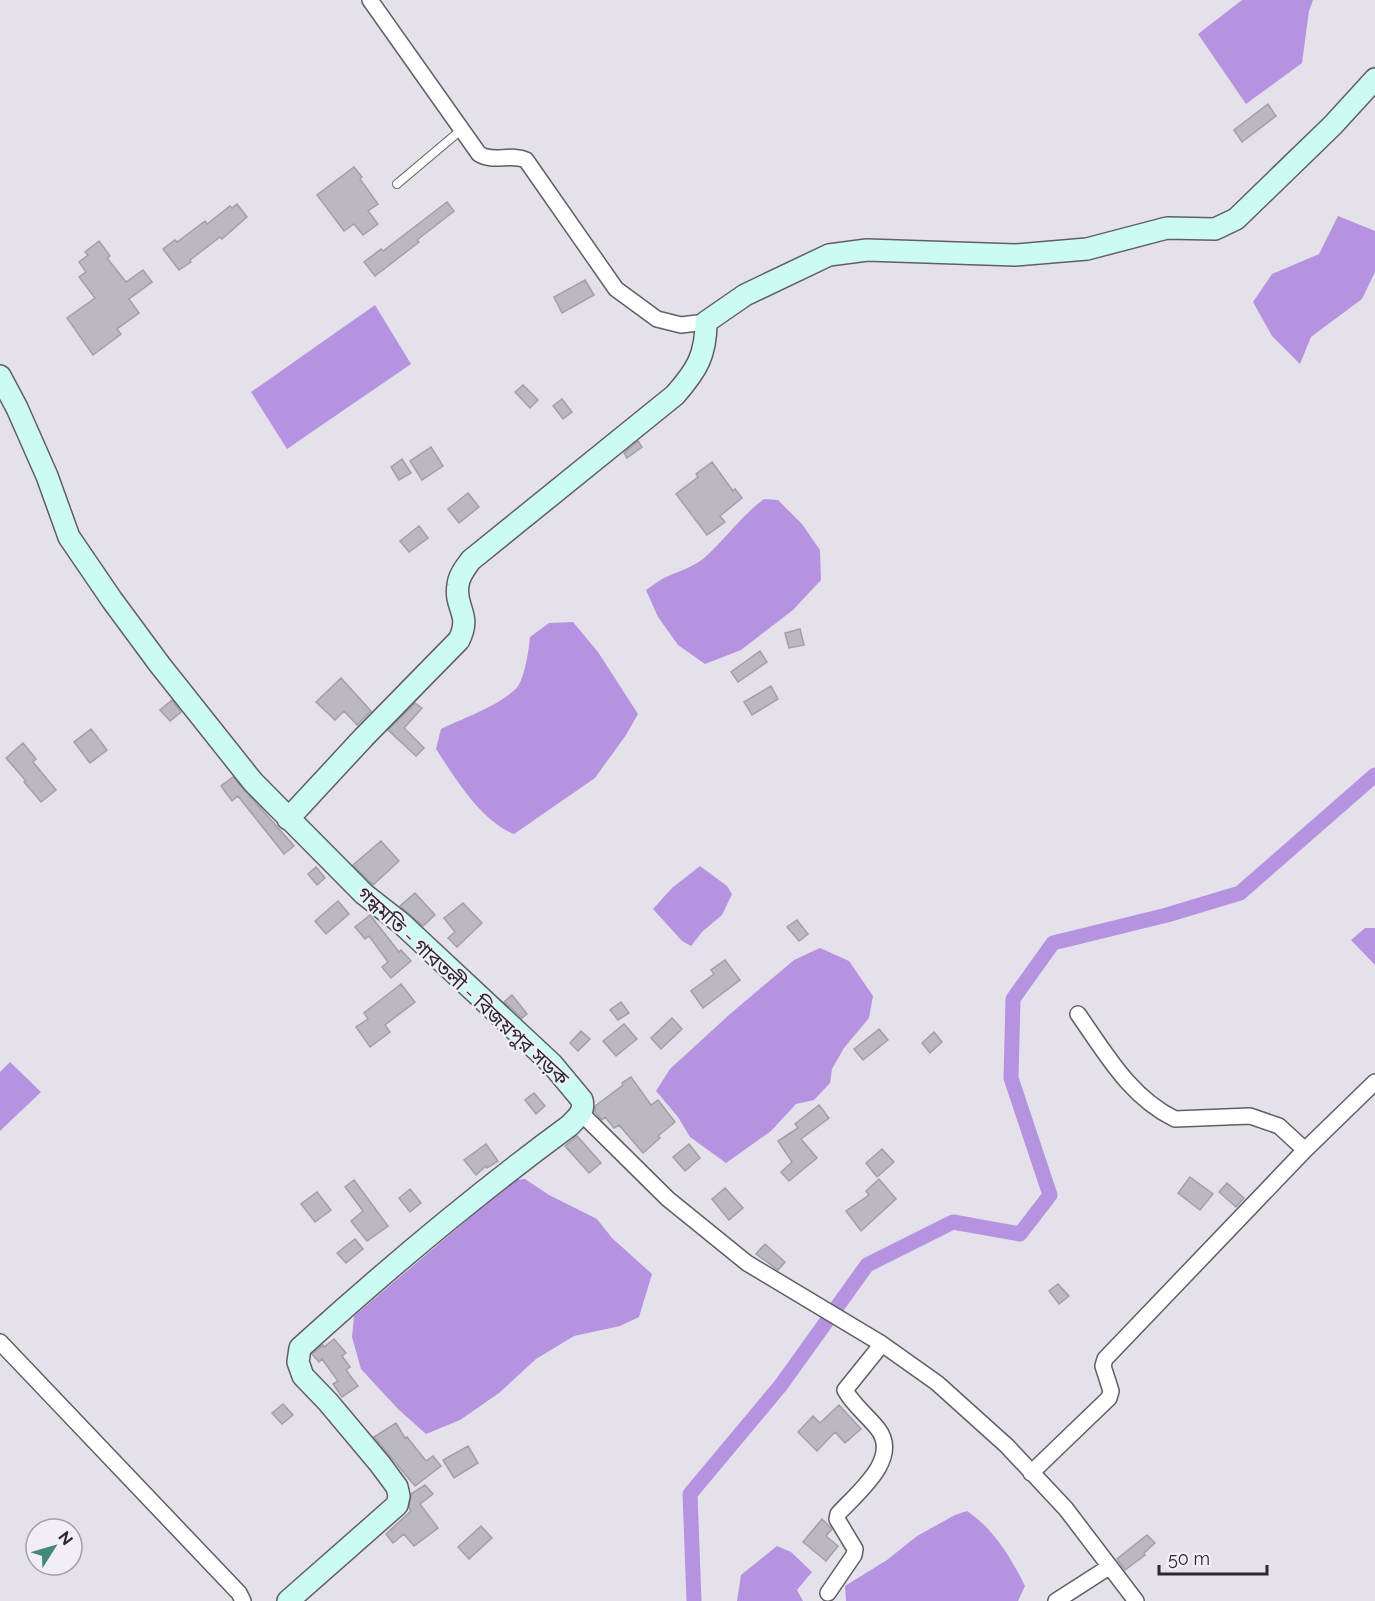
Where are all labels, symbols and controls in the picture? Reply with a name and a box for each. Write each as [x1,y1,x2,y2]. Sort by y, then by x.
street label: গন্ধমতি - গাবতলী - বিজয়পুর সড়ক [352,881,574,1091]
north arrow [24,1517,84,1577]
text: N [54,1528,77,1549]
scale bar [1159,1538,1267,1576]
text: 50 m [1168,1548,1210,1569]

